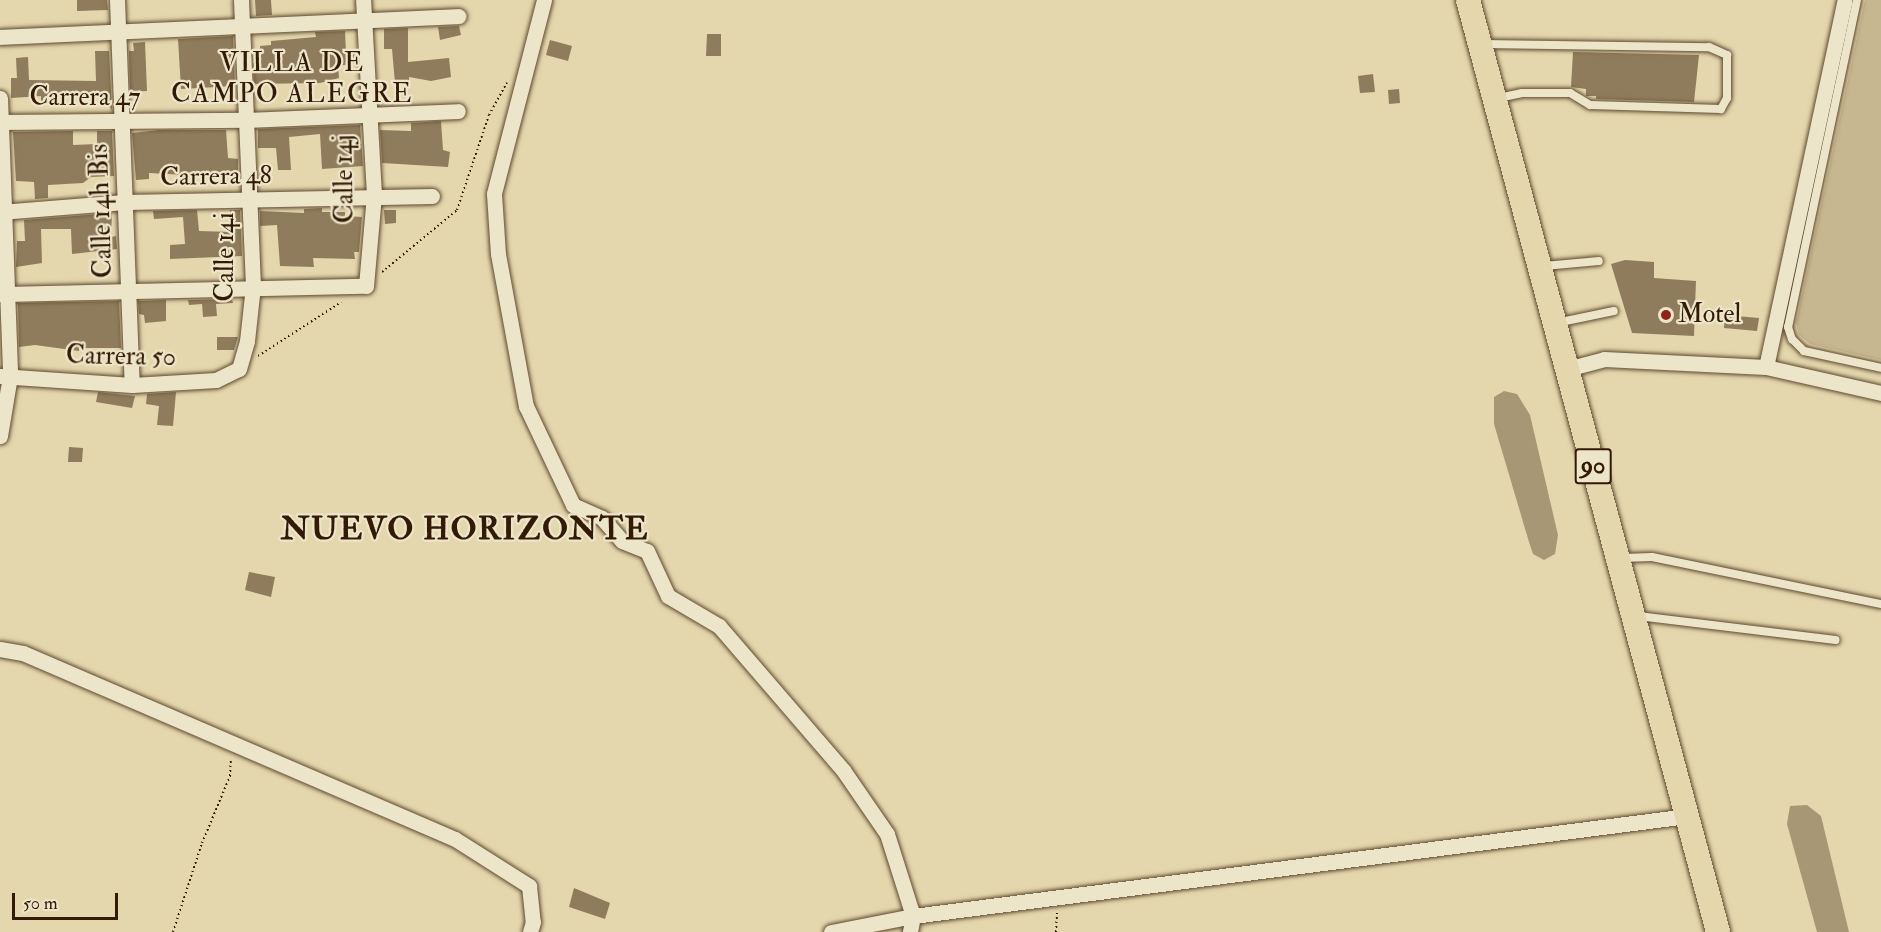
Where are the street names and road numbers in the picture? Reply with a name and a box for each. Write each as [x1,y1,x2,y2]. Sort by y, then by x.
street label: Carrera 47 [30,82,140,114]
street label: Calle 14j [329,134,361,224]
street label: Calle 14h Bis [84,143,120,279]
street label: Carrera 48 [160,160,272,194]
street label: Calle 14i [210,212,242,302]
street label: Carrera 50 [66,340,176,374]
road number: 90 [1574,445,1612,487]

